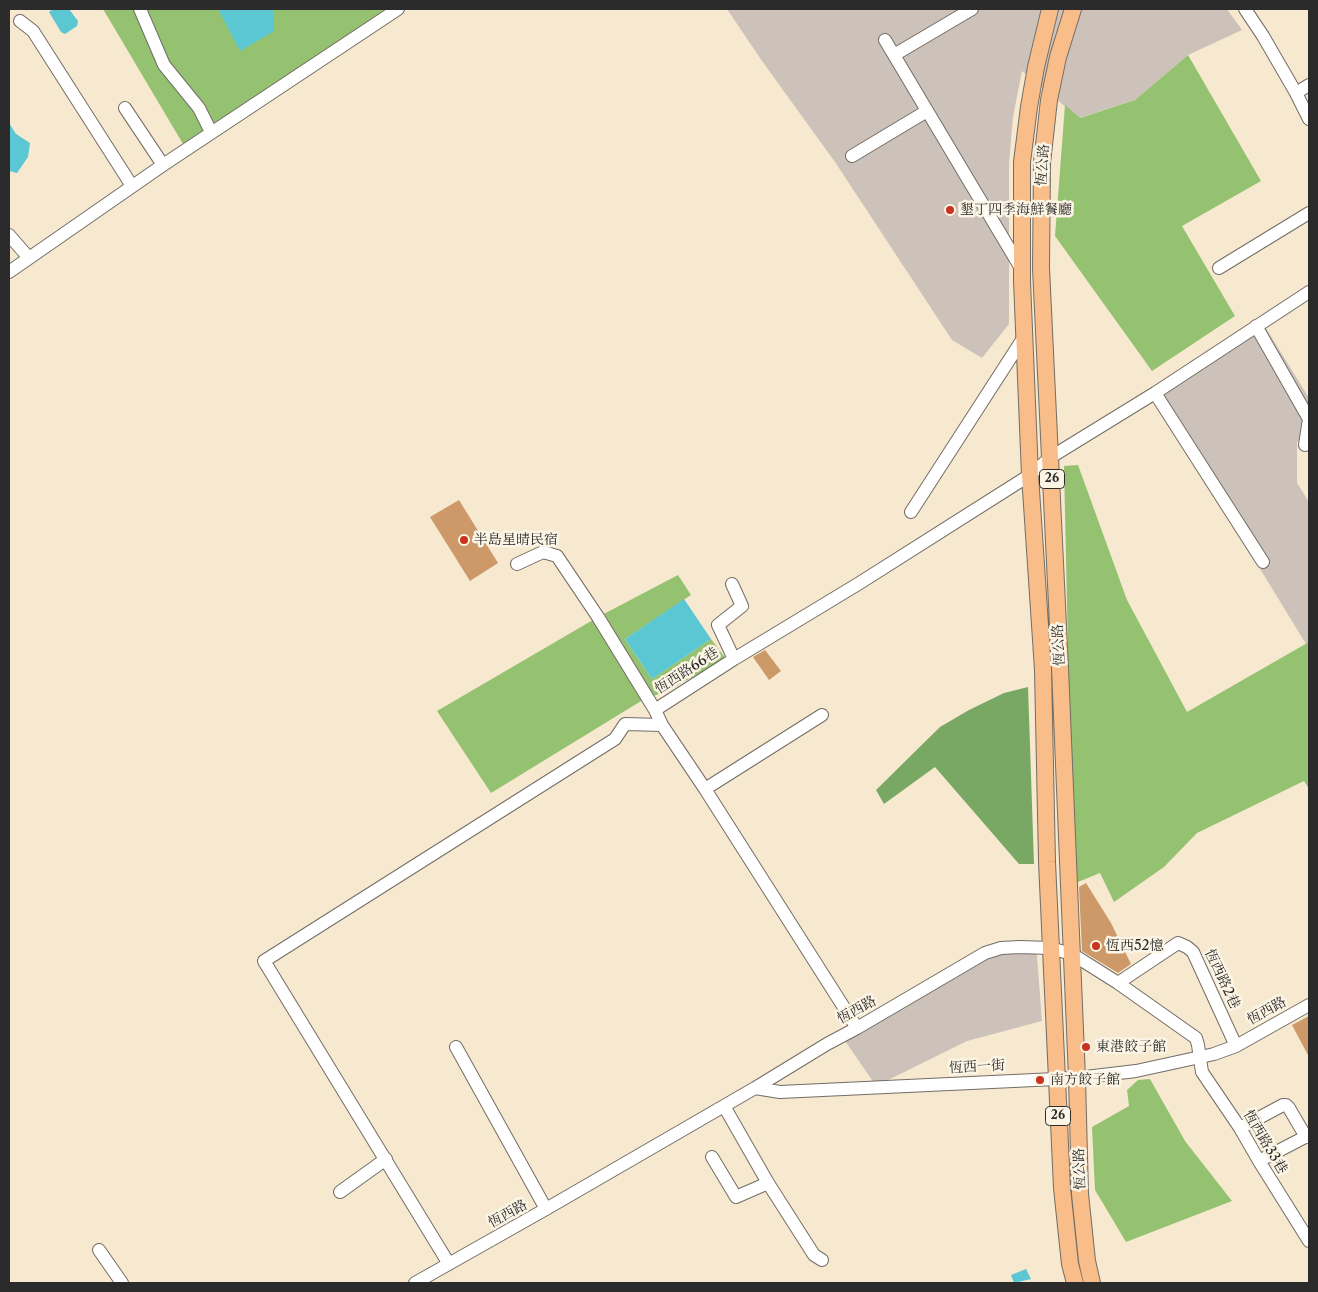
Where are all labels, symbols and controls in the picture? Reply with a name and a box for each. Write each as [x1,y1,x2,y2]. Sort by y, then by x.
street label: 恆公路 [1033,143,1053,187]
place label: 墾丁四季海鮮餐廳 [960,202,1072,218]
marker: 墾丁四季海鮮餐廳 [944,204,956,216]
road number: 26 [1040,469,1064,488]
place label: 半島星晴民宿 [474,532,558,548]
marker: 半島星晴民宿 [458,534,470,546]
street label: 恆公路 [1050,624,1068,666]
street label: 恆西路66巷 [652,644,722,698]
place label: 恆西52憶 [1106,938,1164,954]
marker: 恆西52憶 [1090,940,1102,952]
street label: 恆西路2巷 [1201,946,1243,1012]
street label: 恆西路 [835,992,879,1028]
street label: 恆西路 [1245,993,1289,1029]
place label: 東港餃子館 [1096,1039,1166,1055]
marker: 東港餃子館 [1080,1041,1092,1053]
street label: 恆西一街 [949,1057,1005,1077]
place label: 南方餃子館 [1050,1072,1120,1088]
marker: 南方餃子館 [1034,1074,1046,1086]
road number: 26 [1046,1106,1070,1126]
street label: 恆西路33巷 [1239,1107,1291,1177]
street label: 恆公路 [1071,1148,1089,1190]
street label: 恆西路 [486,1196,530,1232]

